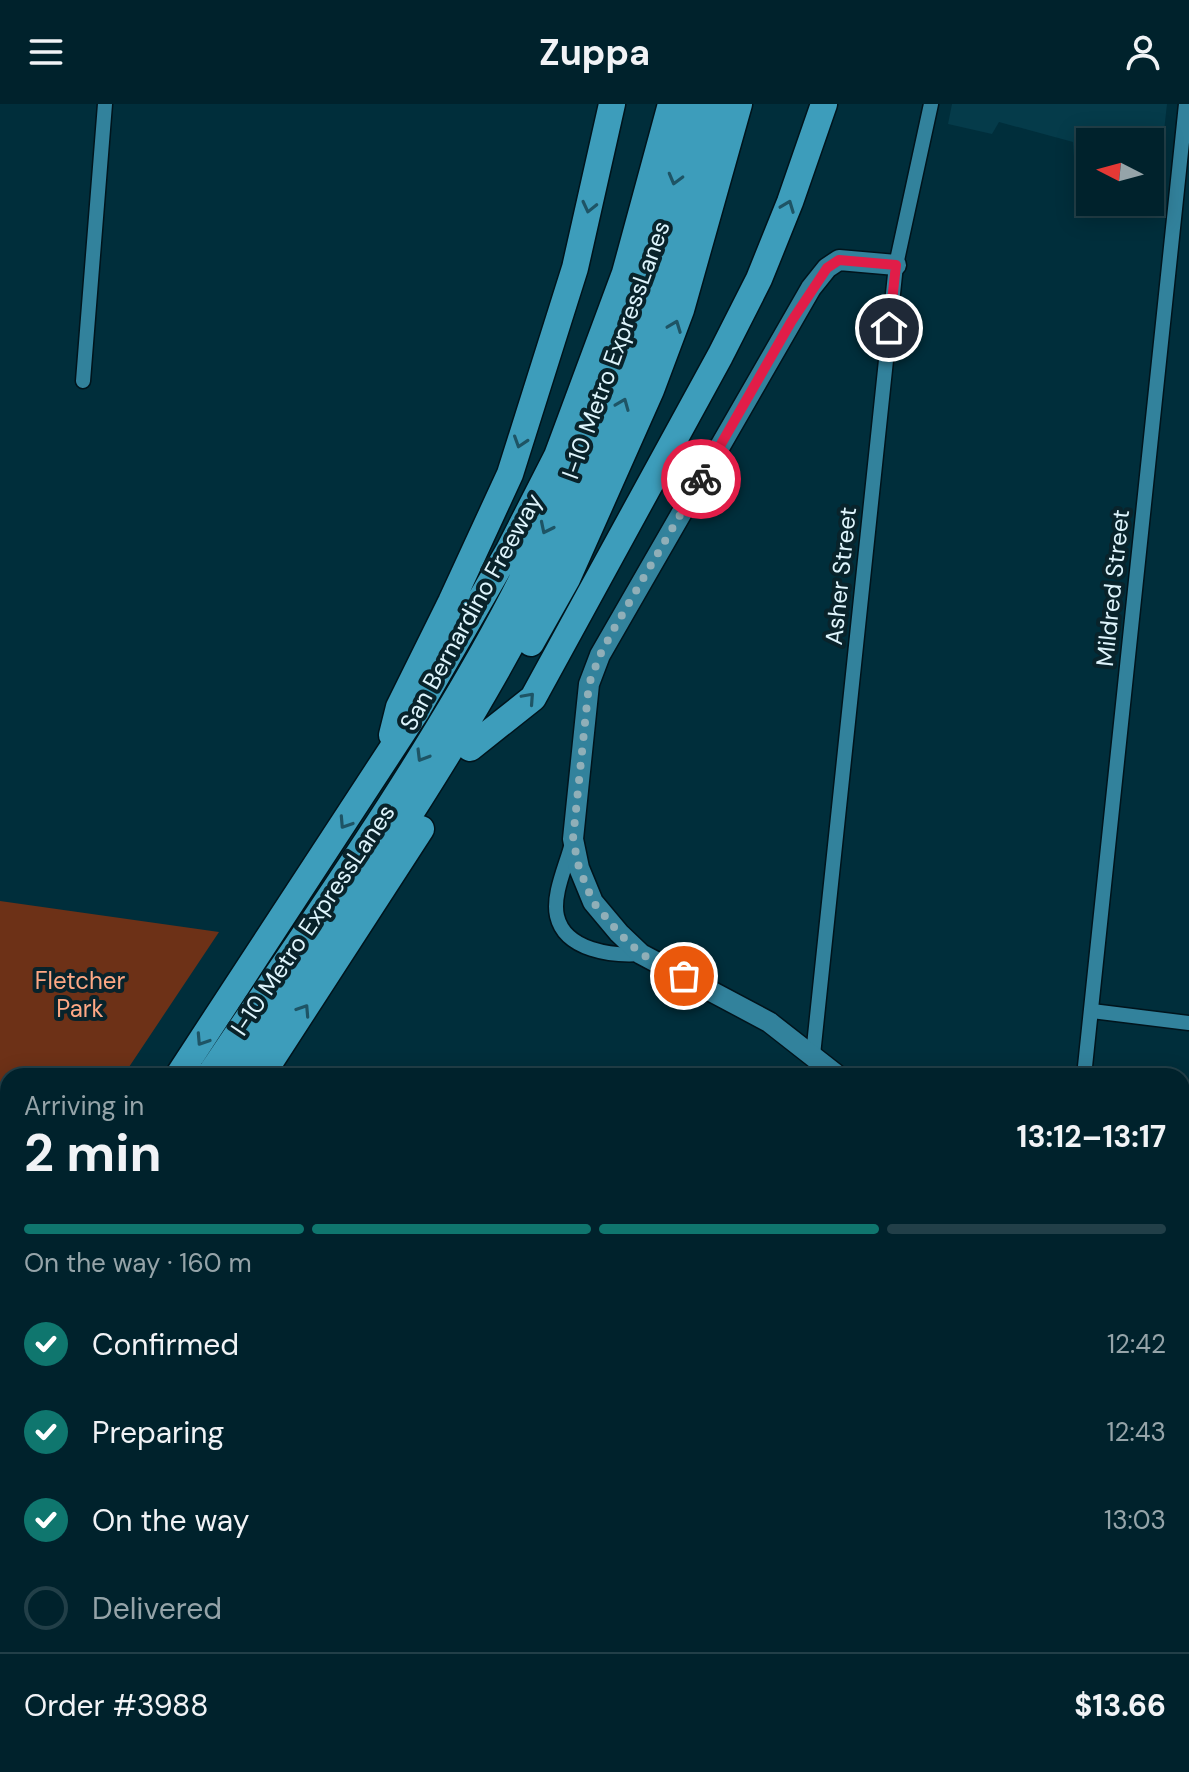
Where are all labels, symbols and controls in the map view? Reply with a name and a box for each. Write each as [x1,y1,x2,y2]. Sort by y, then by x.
text: Zuppa [539,29,650,76]
icon: menu [24,30,68,74]
icon: person [1121,30,1165,74]
north arrow [1076,128,1164,216]
map controls [1076,128,1164,216]
one-way arrow [668,172,685,186]
one-way arrow [581,200,598,214]
one-way arrow [778,200,795,214]
street label: I-10 Metro ExpressLanes [554,216,677,483]
pin [855,294,923,362]
icon: home [867,306,911,350]
one-way arrow [665,320,682,334]
one-way arrow [613,398,629,412]
one-way arrow [514,434,530,448]
courier [661,439,741,519]
icon: bike [679,457,723,501]
street label: San Bernardino Freeway [392,488,549,736]
street label: Asher Street [818,505,863,647]
street label: Mildred Street [1089,508,1136,668]
one-way arrow [540,519,556,534]
one-way arrow [520,693,535,707]
one-way arrow [416,747,432,762]
street label: I-10 Metro ExpressLanes [224,798,402,1041]
one-way arrow [339,814,354,829]
pin [650,942,718,1010]
icon: bag [662,954,706,998]
park label: Fletcher Park [35,965,125,1024]
one-way arrow [294,1005,309,1019]
one-way arrow [197,1032,212,1046]
text: Arriving in [24,1089,144,1123]
text: 13:12–13:17 [1017,1117,1166,1156]
text: 2 min [24,1119,162,1187]
text: On the way · 160 m [24,1246,252,1280]
icon: check [24,1322,68,1366]
text: Confirmed [92,1325,239,1364]
text: 12:42 [1107,1327,1166,1361]
icon: check [24,1410,68,1454]
text: Preparing [92,1413,224,1452]
text: 12:43 [1107,1415,1166,1449]
icon: check [24,1498,68,1542]
text: On the way [92,1501,249,1540]
text: 13:03 [1104,1503,1166,1537]
text: Delivered [92,1589,222,1628]
text: Order #3988 [24,1686,208,1725]
text: $13.66 [1074,1686,1166,1725]

